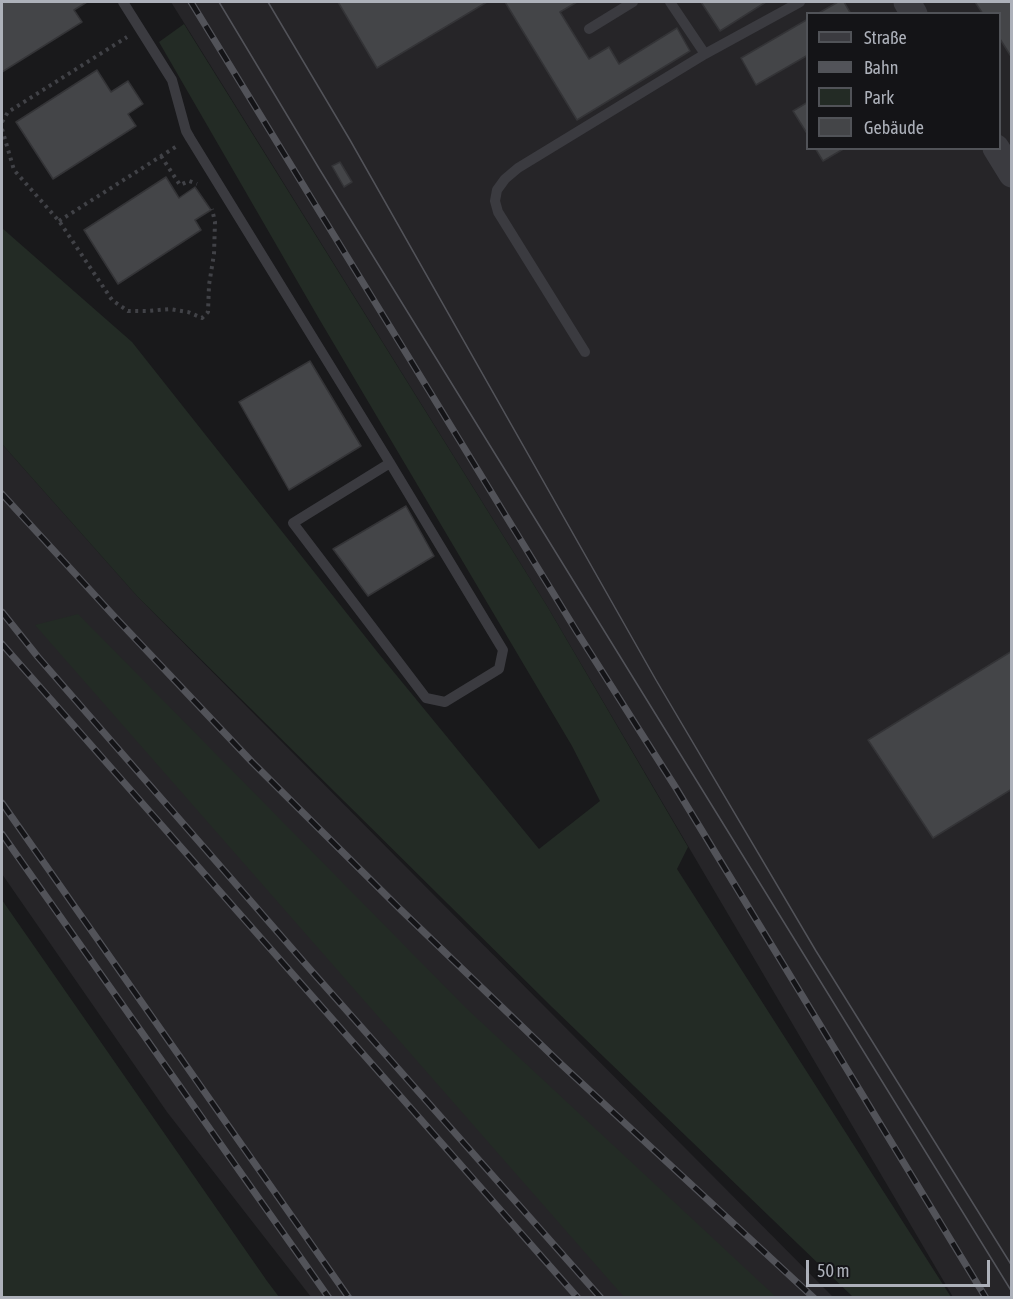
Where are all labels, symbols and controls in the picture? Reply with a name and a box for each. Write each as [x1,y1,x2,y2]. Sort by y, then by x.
legend [806,12,1001,150]
text: Straße [864,27,907,48]
text: Bahn [864,57,898,78]
text: Park [864,87,894,108]
text: Gebäude [864,117,924,138]
scale bar [809,1248,994,1286]
text: 50 m [817,1260,849,1281]

